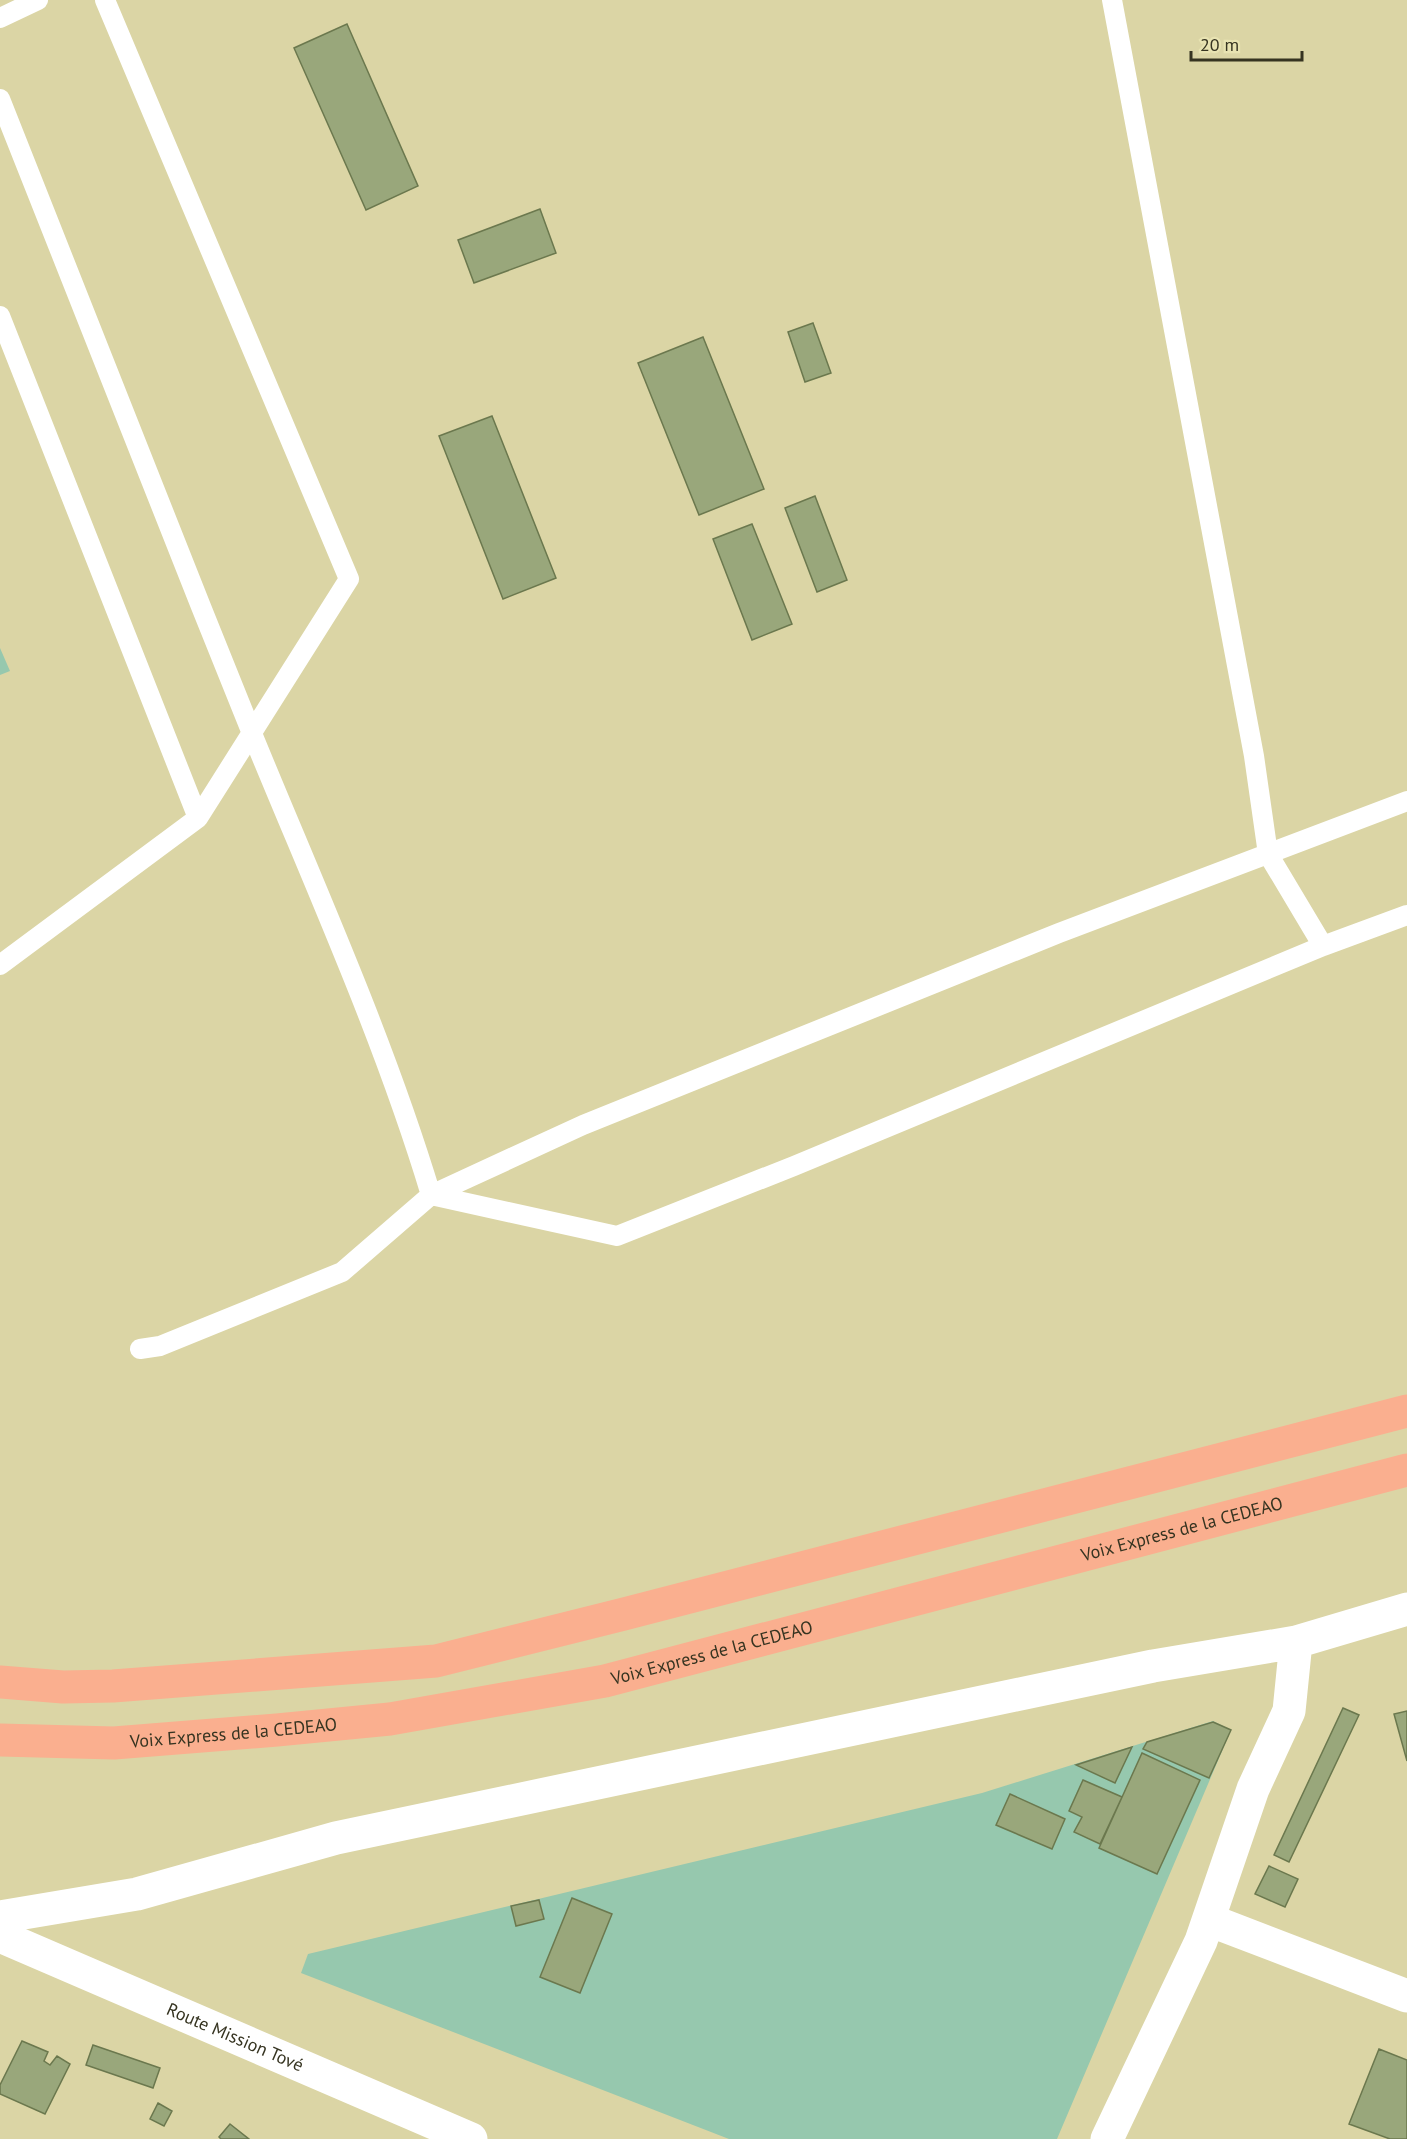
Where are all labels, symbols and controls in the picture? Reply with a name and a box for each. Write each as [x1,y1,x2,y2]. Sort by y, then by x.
scale bar [1191,24,1302,62]
text: 20 m [1200,33,1239,56]
street label: Voix Express de la CEDEAO [1078,1491,1285,1567]
street label: Voix Express de la CEDEAO [608,1615,815,1690]
street label: Voix Express de la CEDEAO [128,1712,338,1753]
street label: Route Mission Tové [163,1997,307,2076]

